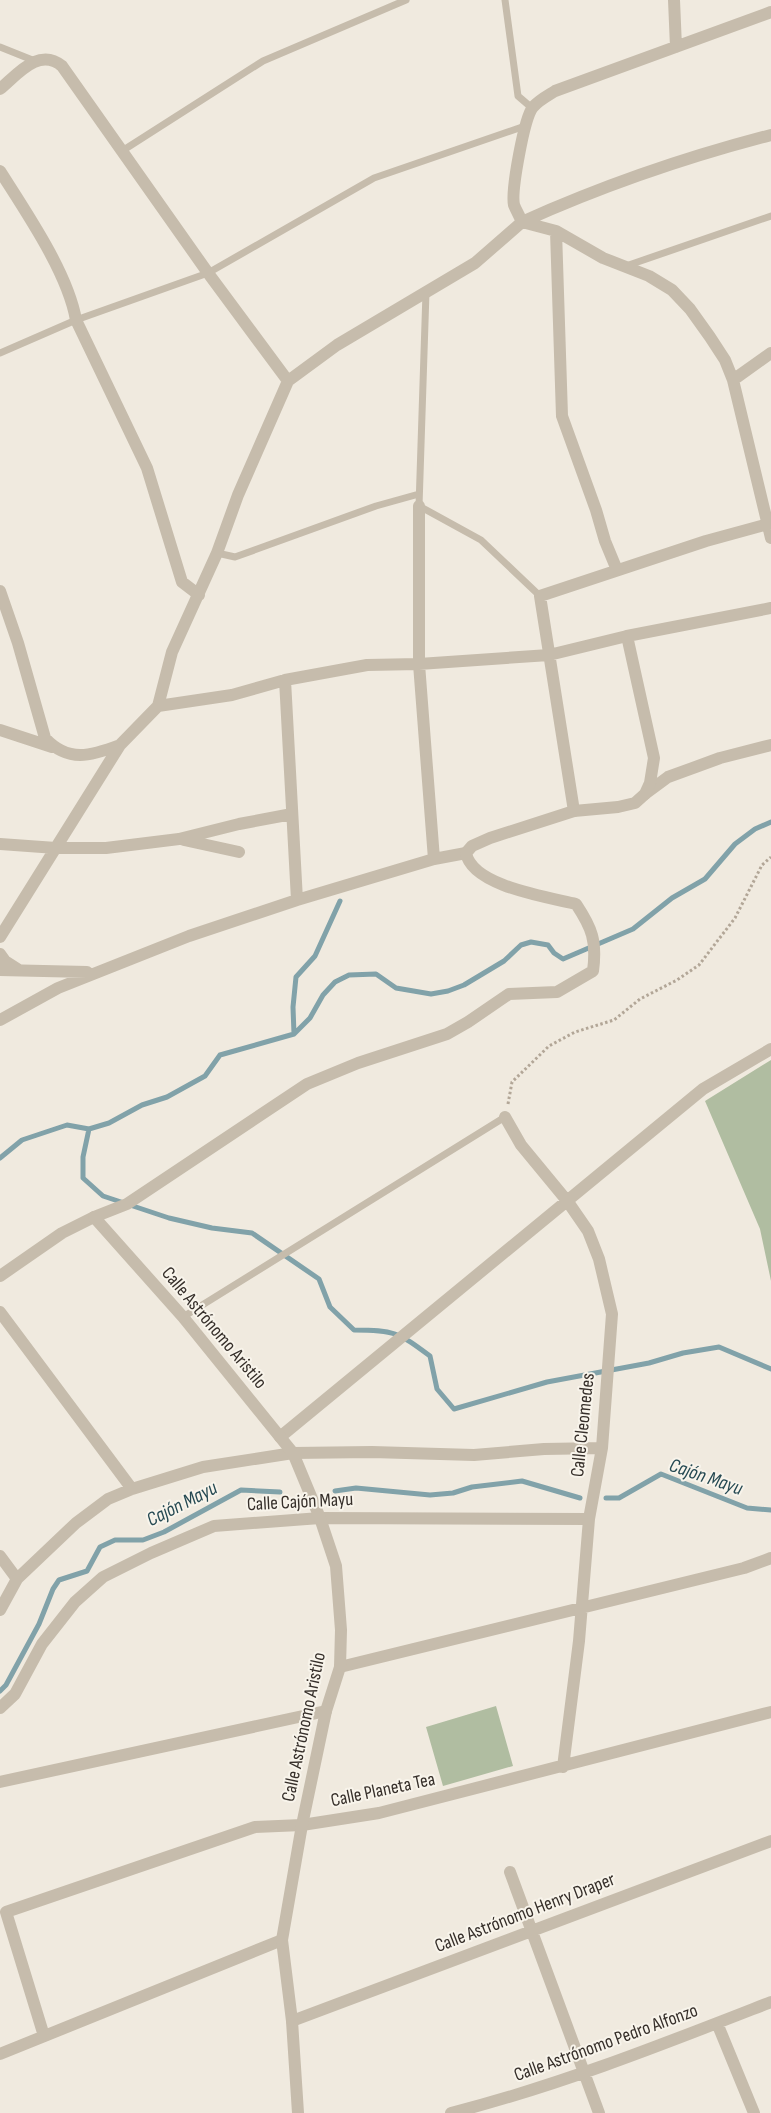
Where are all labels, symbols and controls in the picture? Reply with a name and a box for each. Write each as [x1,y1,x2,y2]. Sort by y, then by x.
street label: Calle Astrónomo Aristilo [156,1262,272,1394]
street label: Calle Cleomedes [566,1372,600,1478]
water label: Cajón Mayu [666,1453,747,1501]
water label: Cajón Mayu [143,1476,222,1532]
street label: Calle Cajón Mayu [246,1488,354,1516]
street label: Calle Astrónomo Aristilo [277,1650,331,1804]
street label: Calle Planeta Tea [329,1768,437,1812]
street label: Calle Astrónomo Henry Draper [432,1868,619,1958]
street label: Calle Astrónomo Pedro Alfonzo [511,1999,701,2087]

